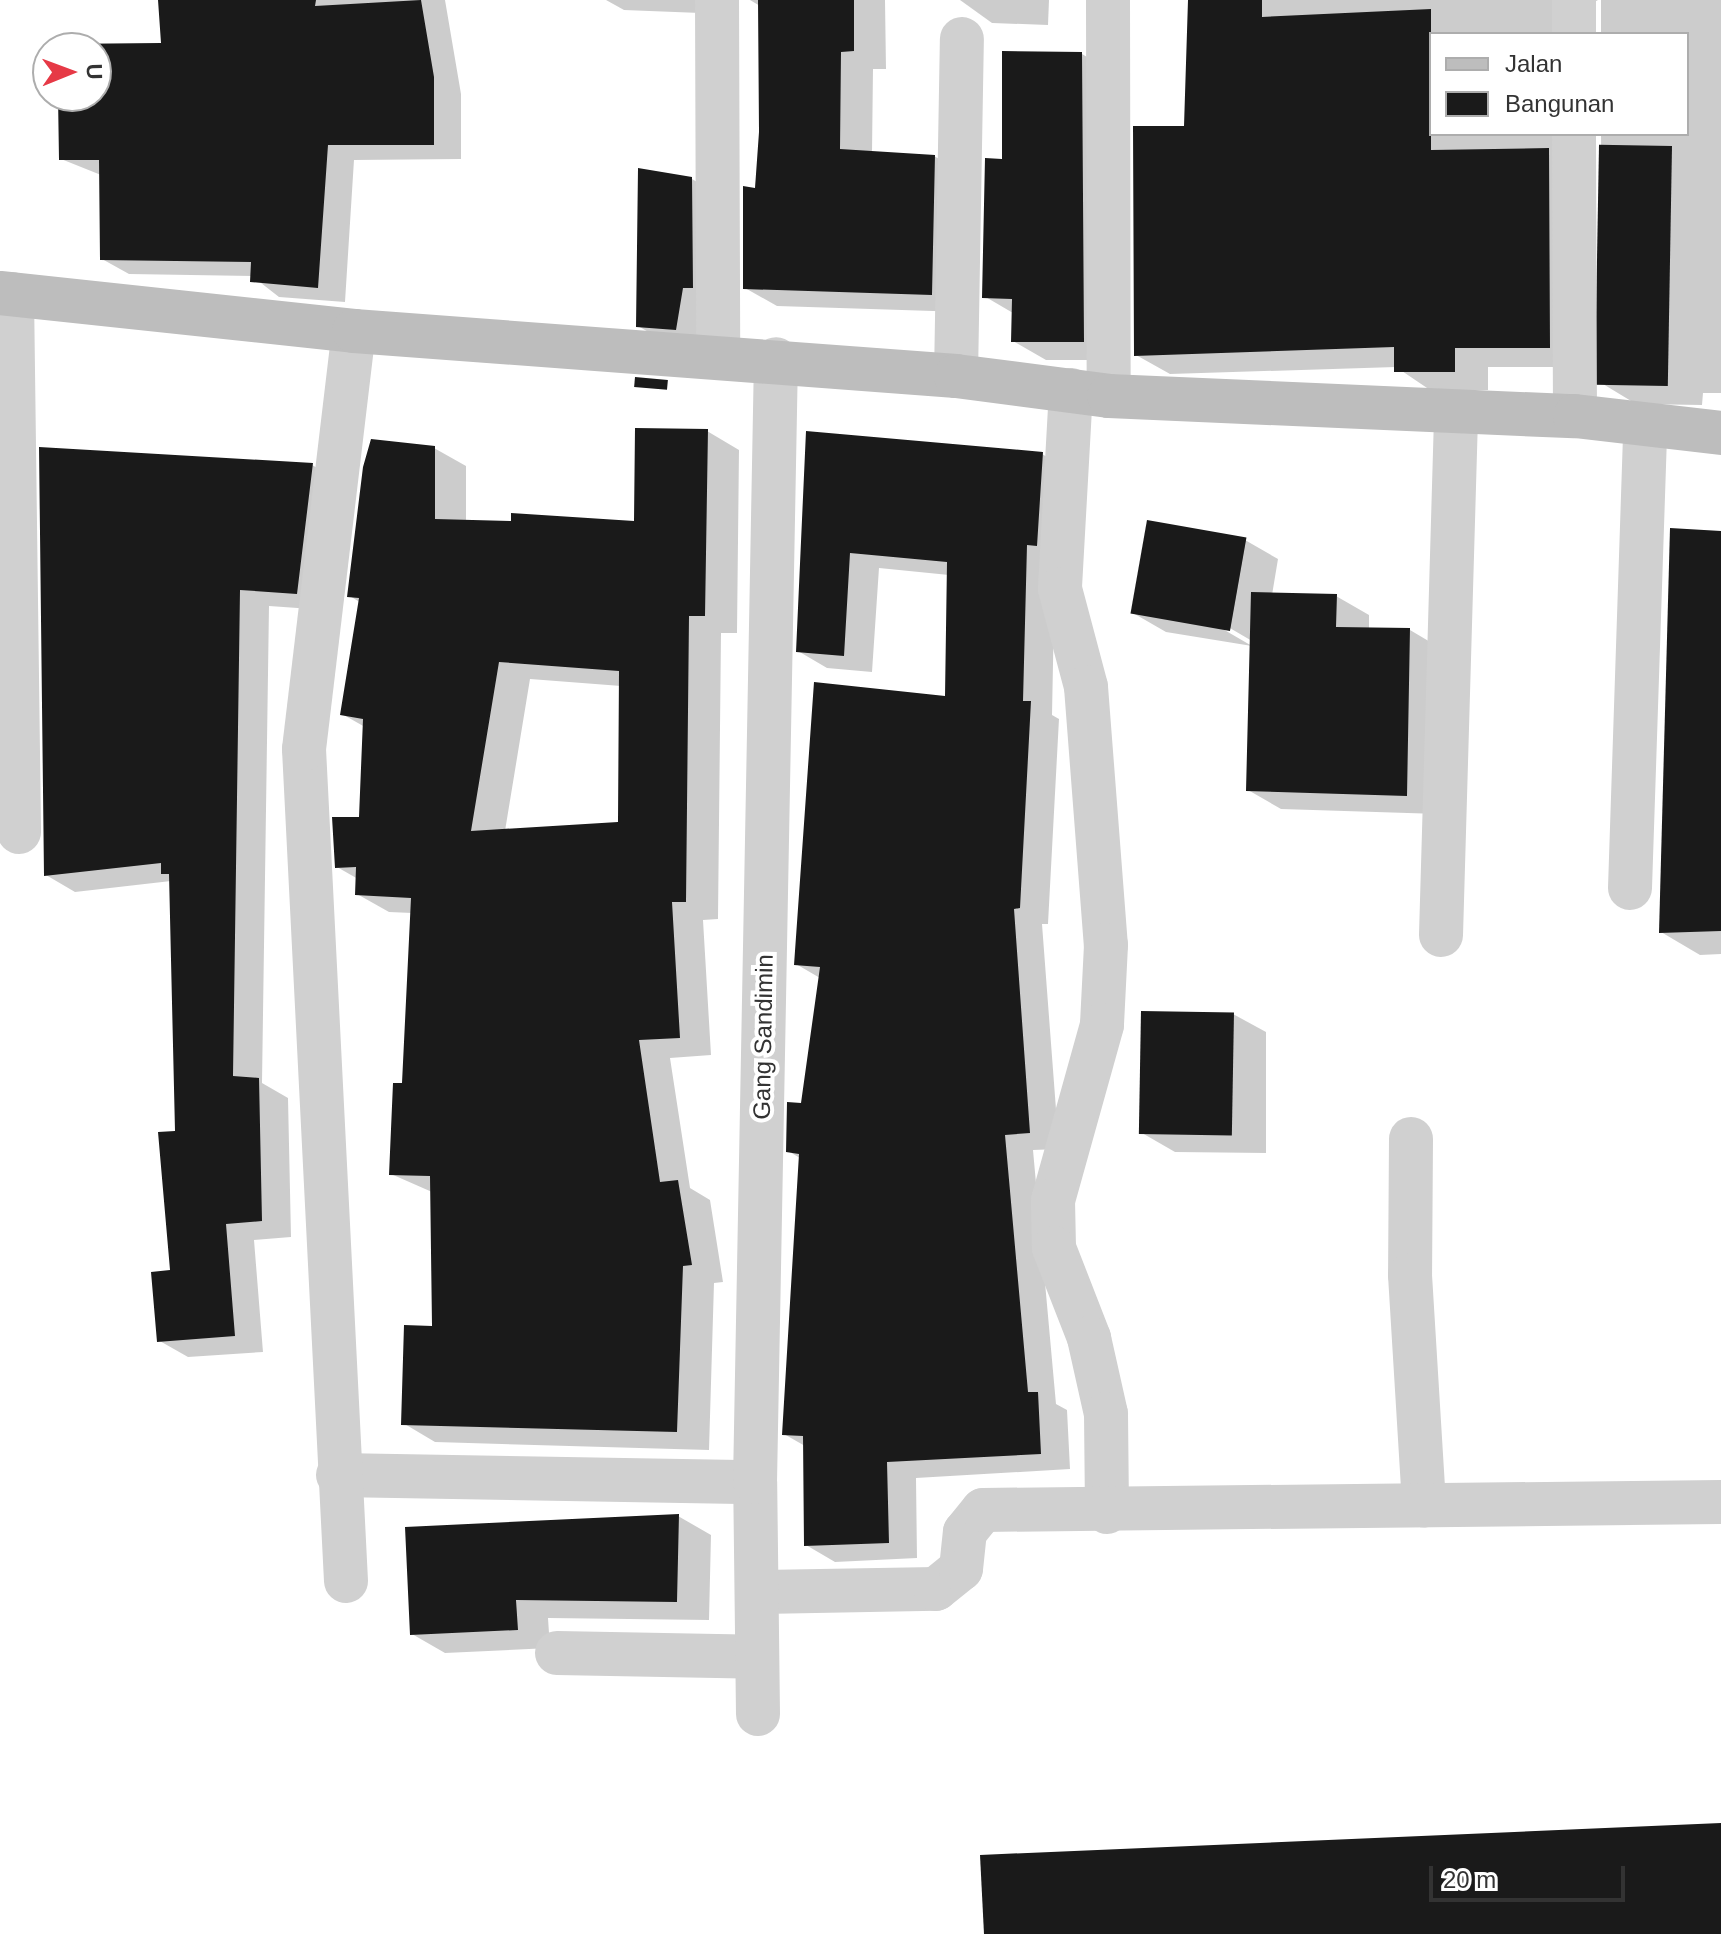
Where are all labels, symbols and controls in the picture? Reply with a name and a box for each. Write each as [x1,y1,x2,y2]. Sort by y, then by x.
north arrow [32,32,112,112]
legend [1429,32,1689,136]
text: Jalan [1505,50,1562,77]
text: U [82,63,107,80]
text: Bangunan [1505,90,1614,117]
street label: Gang Sandimin [747,954,779,1120]
scale bar [1433,1850,1629,1900]
text: 20 m [1443,1866,1496,1893]

